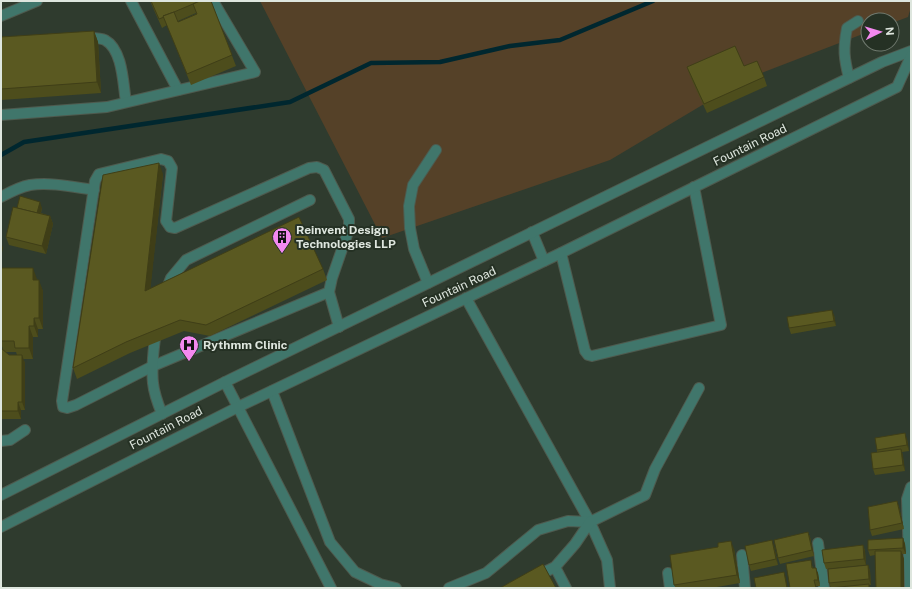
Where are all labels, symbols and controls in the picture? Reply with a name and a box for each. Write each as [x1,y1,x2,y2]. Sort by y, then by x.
north arrow [860,12,900,52]
text: N [884,26,896,36]
street label: Fountain Road [711,121,789,169]
place label: Reinvent Design Technologies LLP [296,223,396,251]
building icon: Reinvent Design Technologies LLP [271,226,293,254]
street label: Fountain Road [420,264,498,310]
hospital icon: Rythmm Clinic [178,334,200,362]
place label: Rythmm Clinic [203,338,288,352]
street label: Fountain Road [127,404,205,452]

